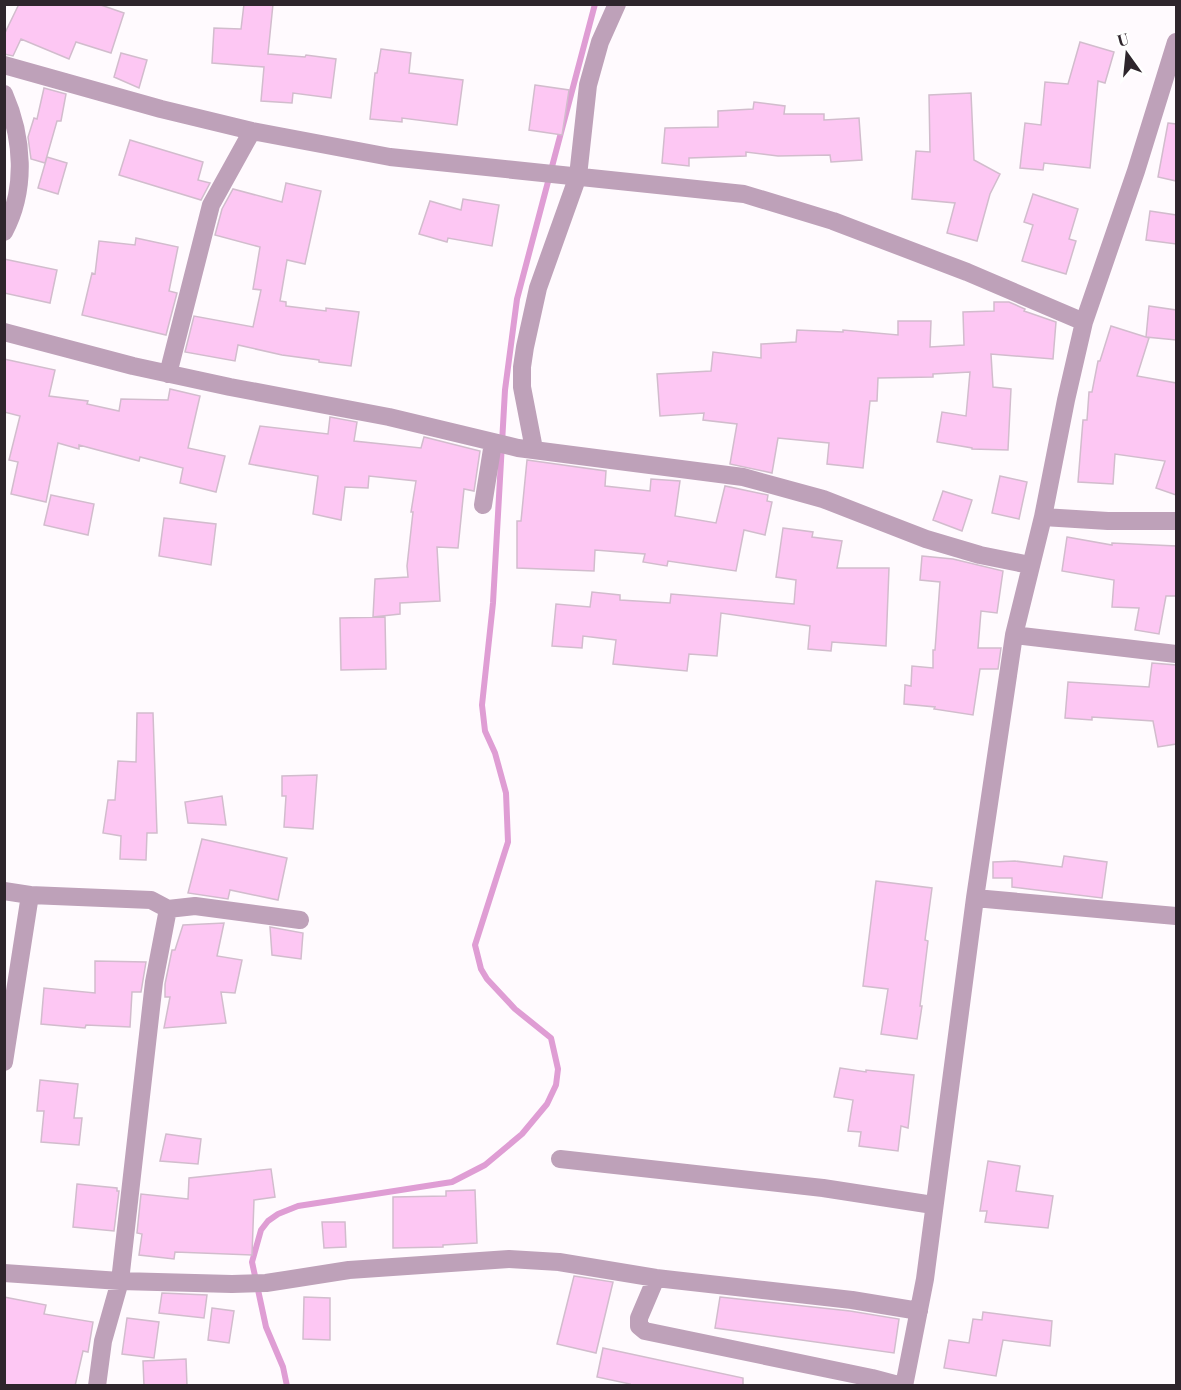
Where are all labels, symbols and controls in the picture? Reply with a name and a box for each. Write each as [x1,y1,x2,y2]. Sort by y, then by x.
north arrow [1097,24,1157,84]
text: U [1115,27,1131,51]

